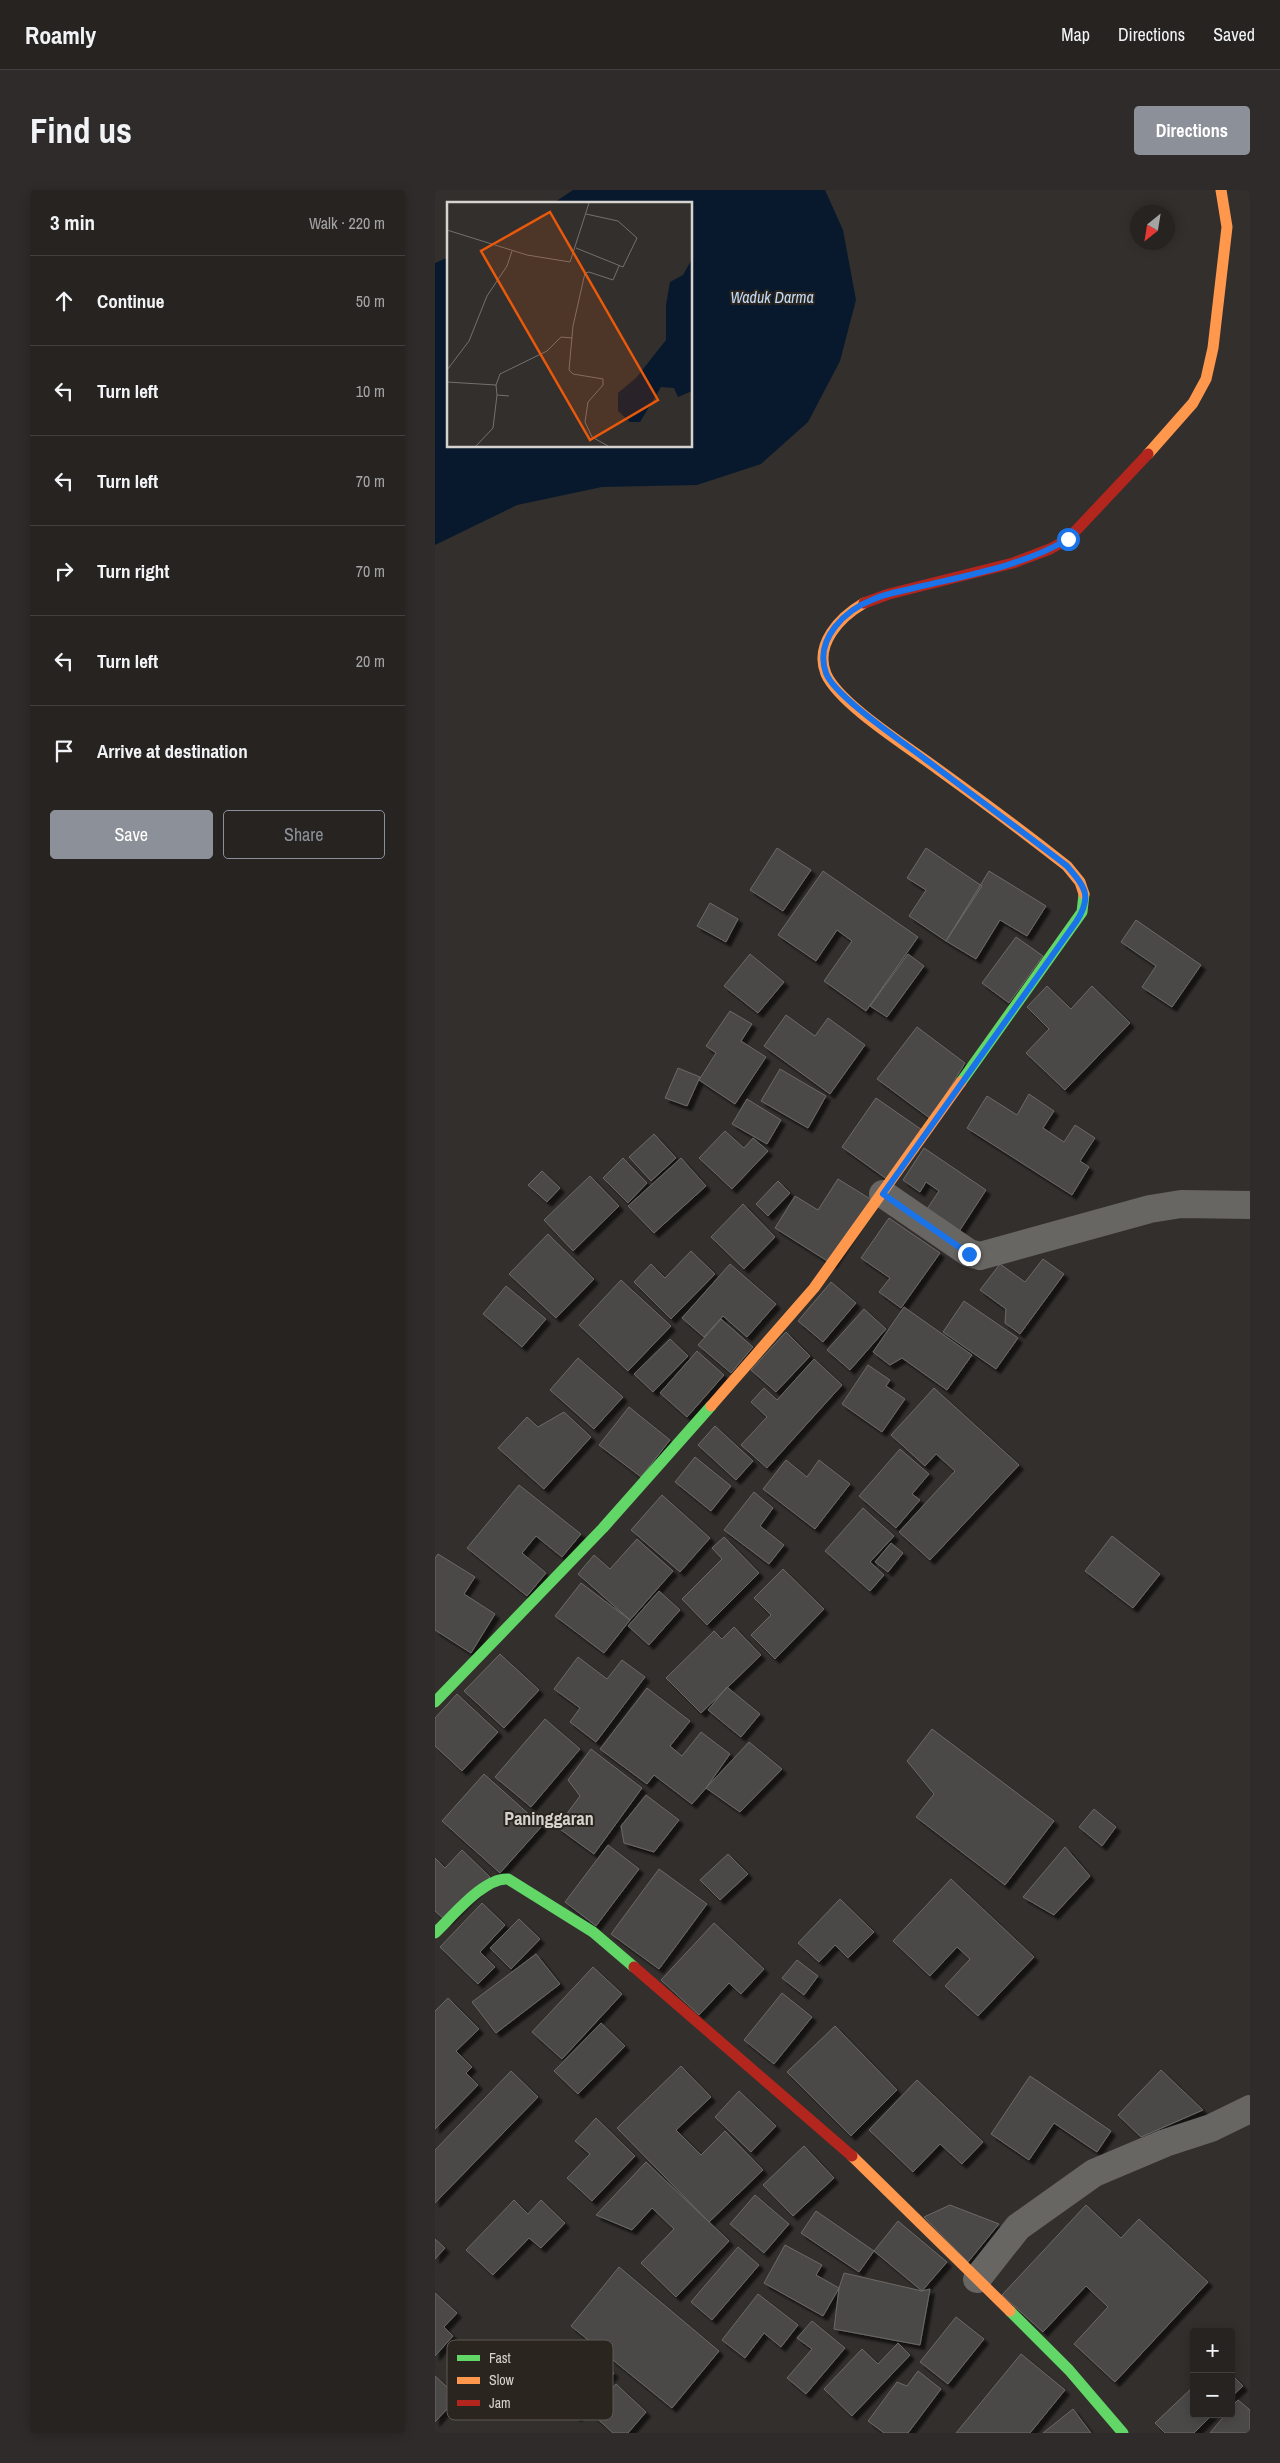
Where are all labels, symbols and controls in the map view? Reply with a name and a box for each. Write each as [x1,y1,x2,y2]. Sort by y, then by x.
text: Roamly [25,19,96,51]
text: Map [1061,22,1090,47]
text: Directions [1118,22,1185,47]
text: Saved [1213,22,1255,47]
button: Directions [1134,106,1250,155]
text: Find us [30,107,132,154]
inset map [447,202,693,448]
north arrow [1130,205,1175,250]
text: 3 min [50,208,95,237]
text: Walk · 220 m [309,212,385,234]
water label: Waduk Darma [730,286,814,308]
icon: ahead [50,287,78,315]
text: Continue [97,288,165,314]
text: 50 m [356,290,385,312]
icon: left [50,377,78,405]
text: Turn left [97,378,158,404]
text: 10 m [356,380,385,402]
icon: left [50,467,78,495]
text: Turn left [97,468,158,494]
text: 70 m [356,470,385,492]
route start [1057,528,1080,551]
icon: right [50,557,78,585]
text: Turn right [97,558,169,584]
text: 70 m [356,560,385,582]
icon: left [50,647,78,675]
text: Turn left [97,648,158,674]
text: 20 m [356,650,385,672]
icon: arrive [50,737,78,765]
text: Arrive at destination [97,738,248,764]
button: Save [50,810,213,859]
button: Share [223,810,385,859]
route end [958,1243,981,1266]
district label: Paninggaran [504,1806,594,1831]
map controls [1190,2328,1235,2418]
button: + [1190,2328,1235,2373]
legend [447,2340,613,2420]
text: Fast [489,2349,511,2367]
text: Slow [489,2371,515,2389]
button: − [1190,2373,1235,2418]
text: Jam [489,2394,511,2412]

